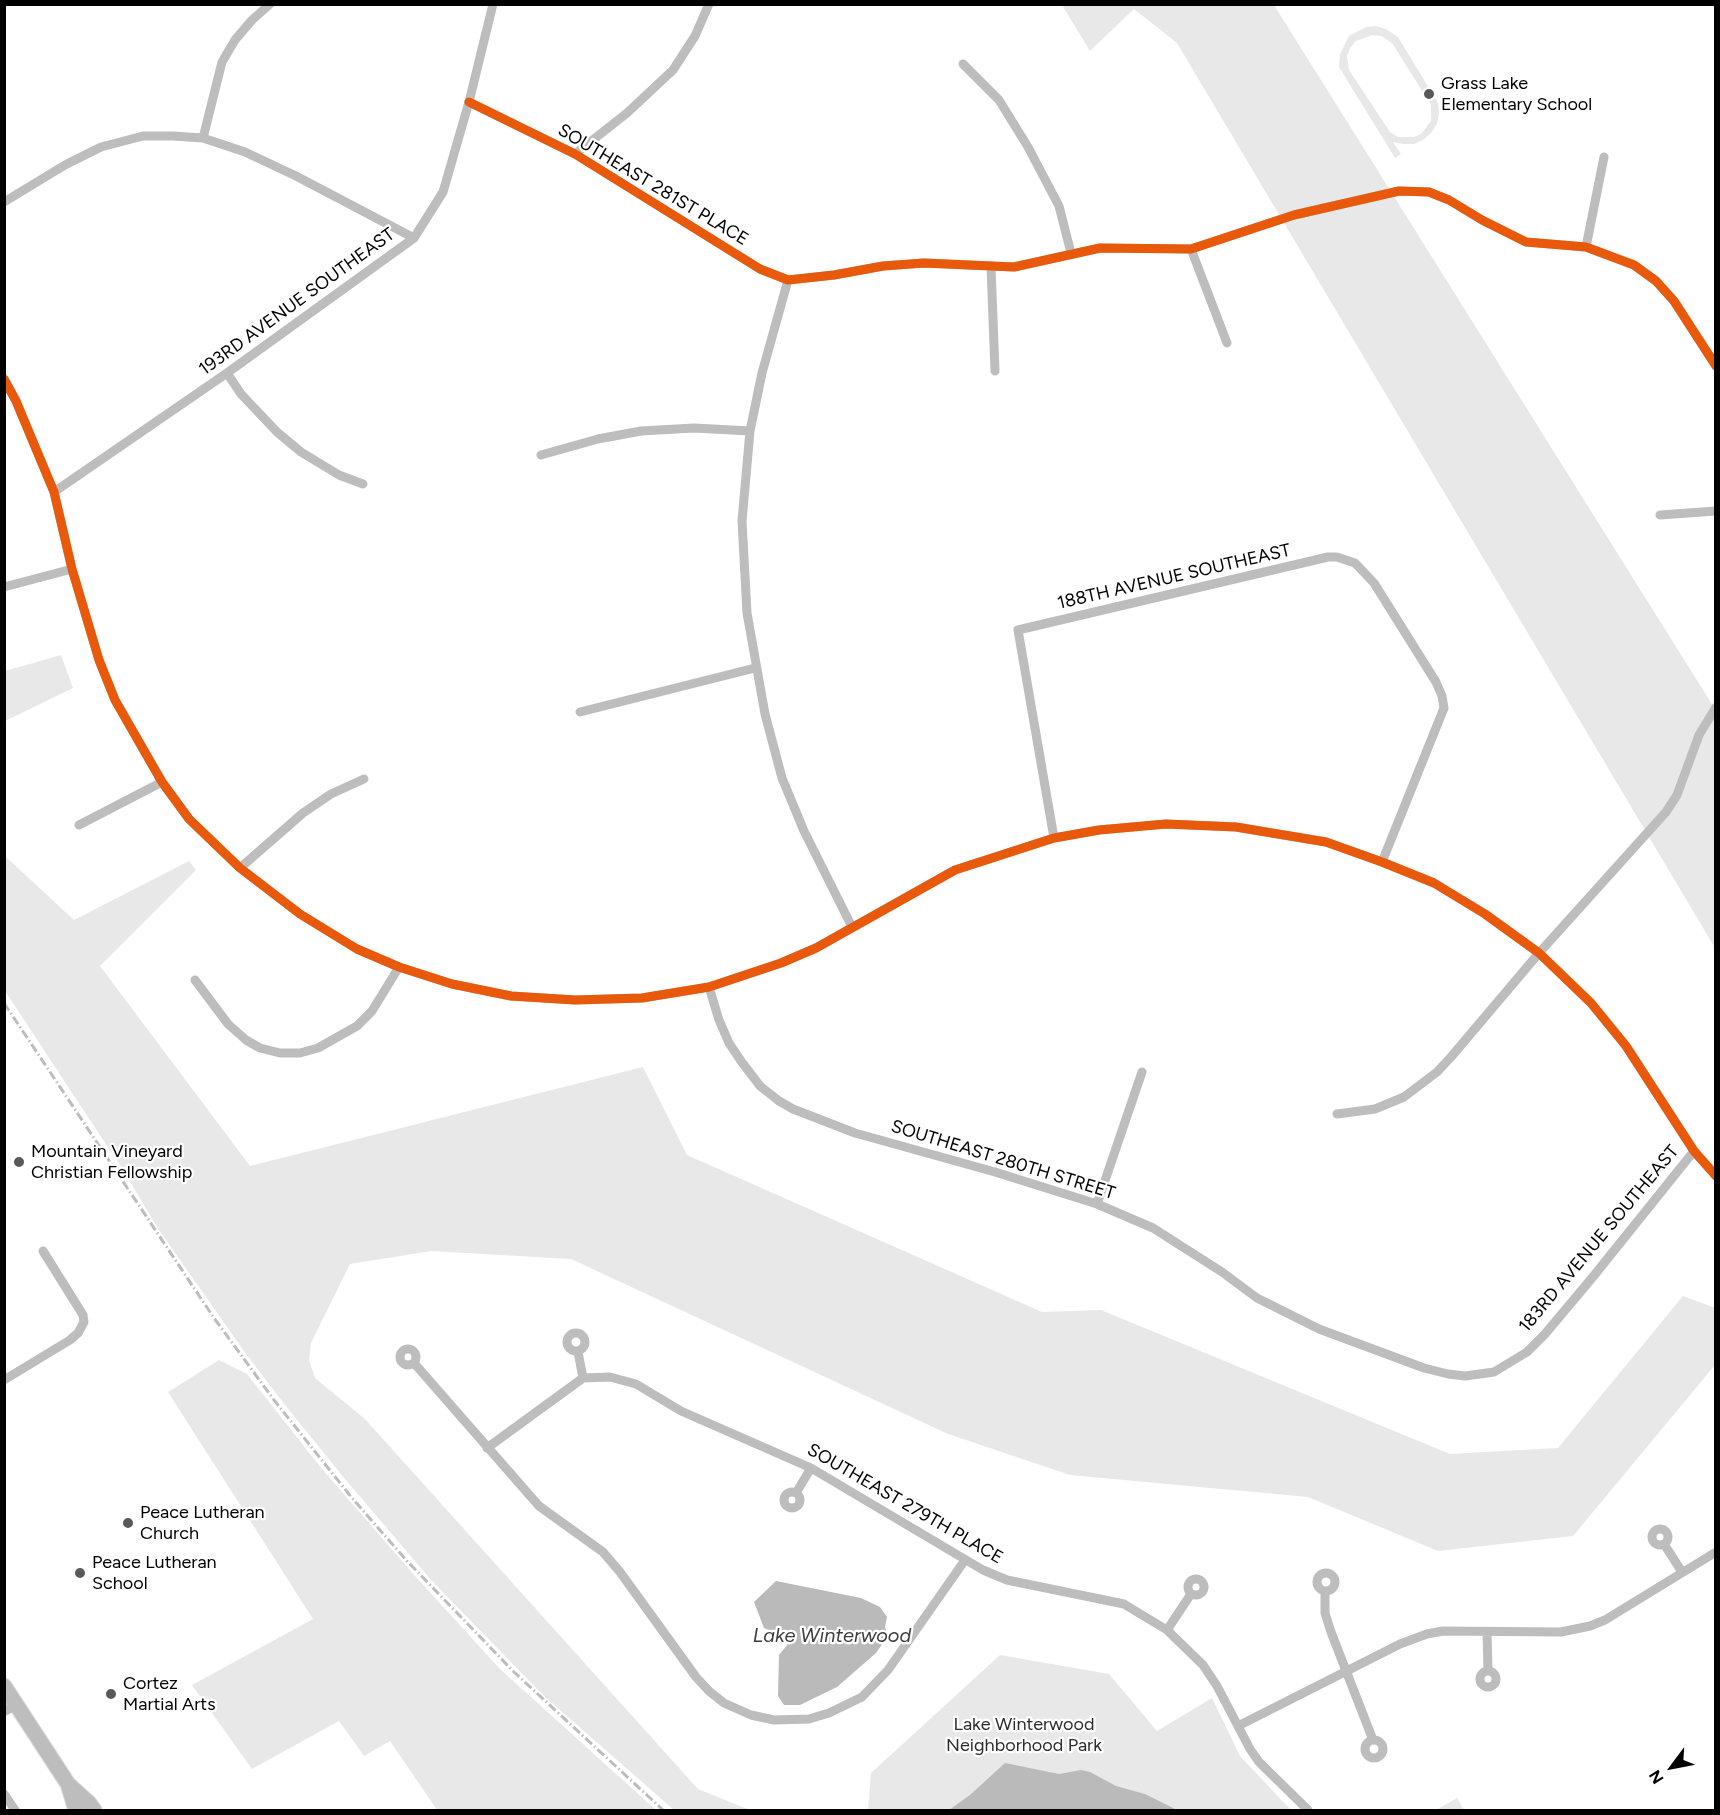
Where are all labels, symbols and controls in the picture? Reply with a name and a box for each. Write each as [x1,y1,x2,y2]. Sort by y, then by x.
place label: Grass Lake Elementary School [1441,73,1592,116]
marker: Grass Lake Elementary School [1422,87,1436,101]
street label: SOUTHEAST 281ST PLACE [554,119,752,251]
street label: 193RD AVENUE SOUTHEAST [195,224,399,380]
street label: 188TH AVENUE SOUTHEAST [1055,540,1293,614]
street label: SOUTHEAST 280TH STREET [888,1116,1118,1204]
place label: Mountain Vineyard Christian Fellowship [31,1141,192,1184]
street label: 183RD AVENUE SOUTHEAST [1514,1141,1684,1337]
marker: Mountain Vineyard Christian Fellowship [12,1155,26,1169]
street label: SOUTHEAST 279TH PLACE [803,1439,1007,1569]
place label: Peace Lutheran Church [140,1502,265,1544]
marker: Peace Lutheran Church [121,1516,135,1530]
place label: Peace Lutheran School [92,1552,217,1594]
marker: Peace Lutheran School [73,1566,87,1580]
water label: Lake Winterwood [753,1624,911,1648]
place label: Cortez Martial Arts [123,1673,216,1716]
marker: Cortez Martial Arts [104,1687,118,1701]
park label: Lake Winterwood Neighborhood Park [946,1714,1102,1756]
north arrow [1642,1737,1702,1797]
text: N [1645,1767,1668,1787]

